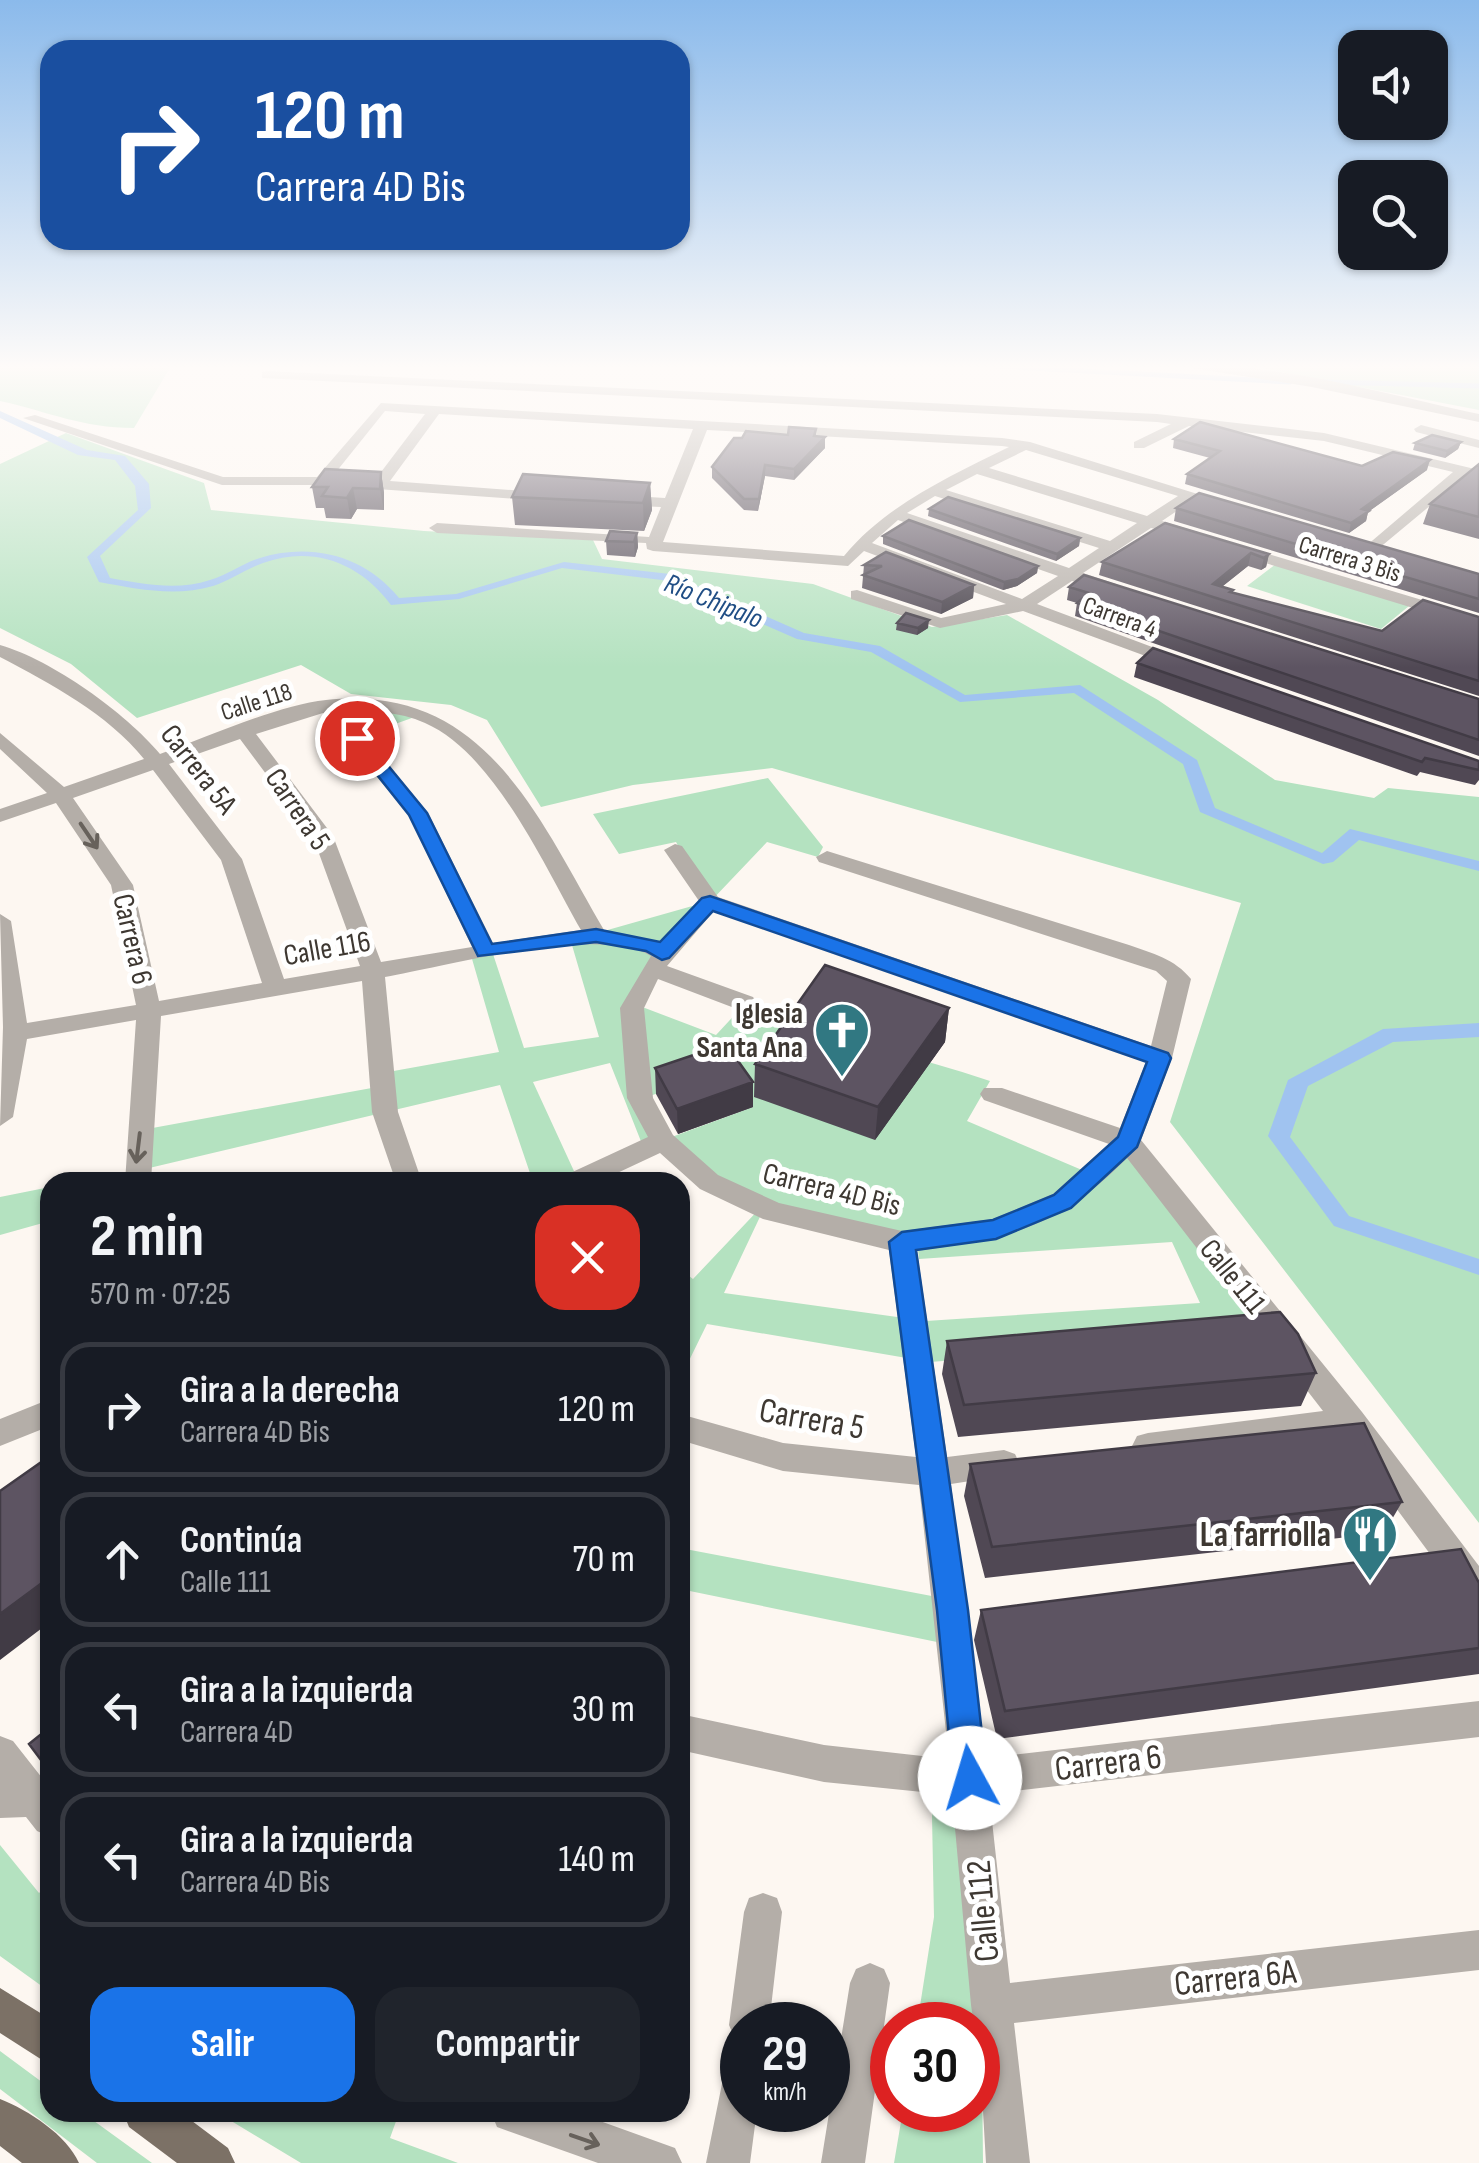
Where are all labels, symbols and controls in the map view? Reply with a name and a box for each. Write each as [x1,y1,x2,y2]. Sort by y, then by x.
map controls [1338,30,1448,270]
button: sound [1338,30,1448,140]
text: 120 m [255,75,405,159]
icon: right [90,80,220,210]
text: Carrera 4D Bis [255,160,466,215]
button: search [1338,160,1448,270]
street label: Carrera 3 Bis [1295,529,1404,590]
water label: Río Chipalo [660,567,768,636]
street label: Carrera 4 [1078,590,1161,645]
street label: Calle 118 [217,676,296,728]
pin [315,696,400,781]
icon: arrive [330,711,385,766]
street label: Carrera 5A [152,718,244,822]
street label: Carrera 5 [257,762,338,857]
one-way arrow [78,822,99,850]
street label: Carrera 6 [104,890,160,988]
street label: Calle 116 [281,924,374,974]
place label: Iglesia Santa Ana [697,996,803,1066]
church icon: Iglesia Santa Ana [812,1000,872,1079]
one-way arrow [128,1131,147,1163]
street label: Carrera 4D Bis [759,1155,904,1224]
text: 2 min [90,1201,204,1273]
button: close [535,1205,640,1310]
street label: Calle 111 [1191,1232,1273,1321]
text: 570 m · 07:25 [90,1275,231,1314]
text: Gira a la derecha [180,1368,400,1413]
icon: right [95,1382,150,1437]
text: 120 m [558,1387,635,1432]
street label: Carrera 5 [756,1389,868,1450]
text: Carrera 4D Bis [180,1413,330,1452]
restaurant icon: La farriolla [1340,1504,1400,1583]
place label: La farriolla [1200,1514,1331,1557]
text: Continúa [180,1518,302,1563]
icon: ahead [95,1532,150,1587]
text: 70 m [573,1537,635,1582]
text: Calle 111 [180,1563,271,1602]
text: Gira a la izquierda [180,1668,413,1713]
icon: left [95,1682,150,1737]
text: 30 m [572,1687,635,1732]
text: Carrera 4D [180,1713,293,1752]
position arrow [918,1726,1022,1830]
street label: Carrera 6 [1052,1736,1164,1791]
text: Gira a la izquierda [180,1818,413,1863]
icon: left [95,1832,150,1887]
text: 140 m [558,1837,635,1882]
street label: Calle 112 [958,1858,1009,1963]
text: Carrera 4D Bis [180,1863,330,1902]
street label: Carrera 6A [1172,1951,1299,2006]
button: Salir [90,1987,355,2102]
button: Compartir [375,1987,640,2102]
speed limit sign: 30 [870,2002,1000,2132]
text: 29 [762,2025,808,2085]
text: km/h [763,2077,807,2108]
one-way arrow [569,2133,601,2151]

